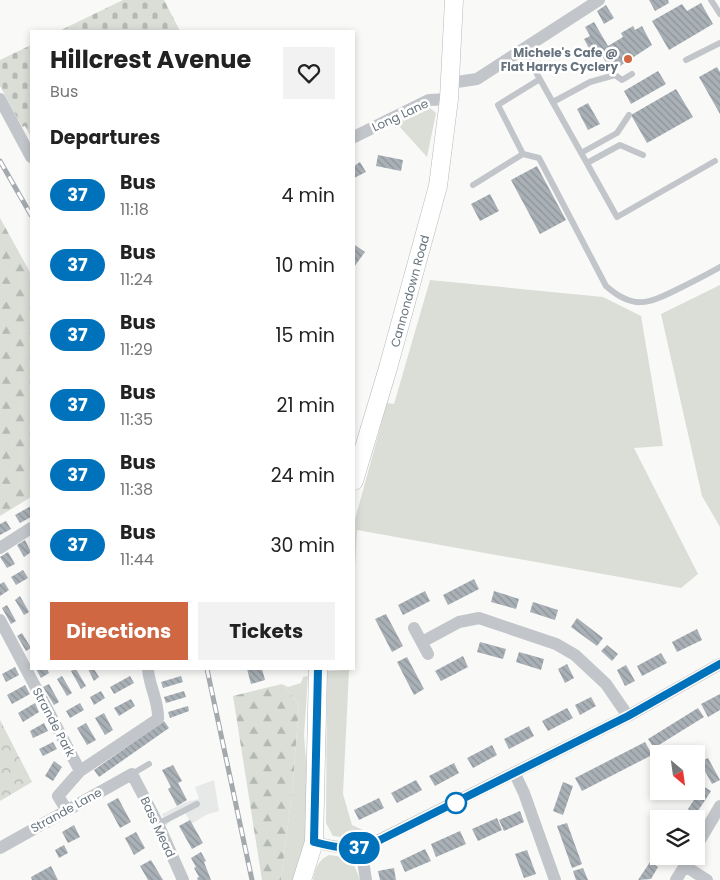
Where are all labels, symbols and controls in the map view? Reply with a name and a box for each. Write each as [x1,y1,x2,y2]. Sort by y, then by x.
text: Hillcrest Avenue [50,43,251,76]
place label: Michele's Cafe @ Flat Harrys Cyclery [501,44,618,75]
button: heart [283,47,335,99]
marker: Michele's Cafe @ Flat Harrys Cyclery [622,53,634,65]
text: Bus [50,80,78,103]
street label: Long Lane [369,95,431,135]
text: Departures [50,124,160,151]
text: Bus [120,169,156,196]
text: 37 [67,182,88,207]
text: 4 min [282,182,335,209]
text: 11:18 [120,198,149,221]
street label: Cannondown Road [386,233,433,349]
text: Bus [120,239,156,266]
text: 37 [67,252,88,277]
text: 10 min [276,252,335,279]
text: 11:24 [120,268,153,291]
text: Bus [120,309,156,336]
text: 37 [67,322,88,347]
text: 15 min [276,322,335,349]
text: 11:29 [120,338,153,361]
text: Bus [120,379,156,406]
text: 37 [67,392,88,417]
text: 21 min [277,392,335,419]
text: 11:35 [120,408,153,431]
text: Bus [120,449,156,476]
text: 37 [67,462,88,487]
text: 24 min [271,462,335,489]
text: 11:38 [120,478,153,501]
text: Bus [120,519,156,546]
text: 37 [67,532,88,557]
text: 30 min [270,532,335,559]
text: 11:44 [120,548,154,571]
button: Directions [50,602,188,660]
button: Tickets [198,602,335,660]
street label: Strande Park [29,684,80,760]
north arrow [650,745,705,800]
map controls [650,745,705,865]
street label: Strande Lane [27,783,105,837]
unlabelled marker [445,792,467,814]
street label: Bass Mead [137,794,179,860]
button: layers [650,810,705,865]
line badge: 37 [336,832,382,864]
text: 37 [349,835,369,860]

